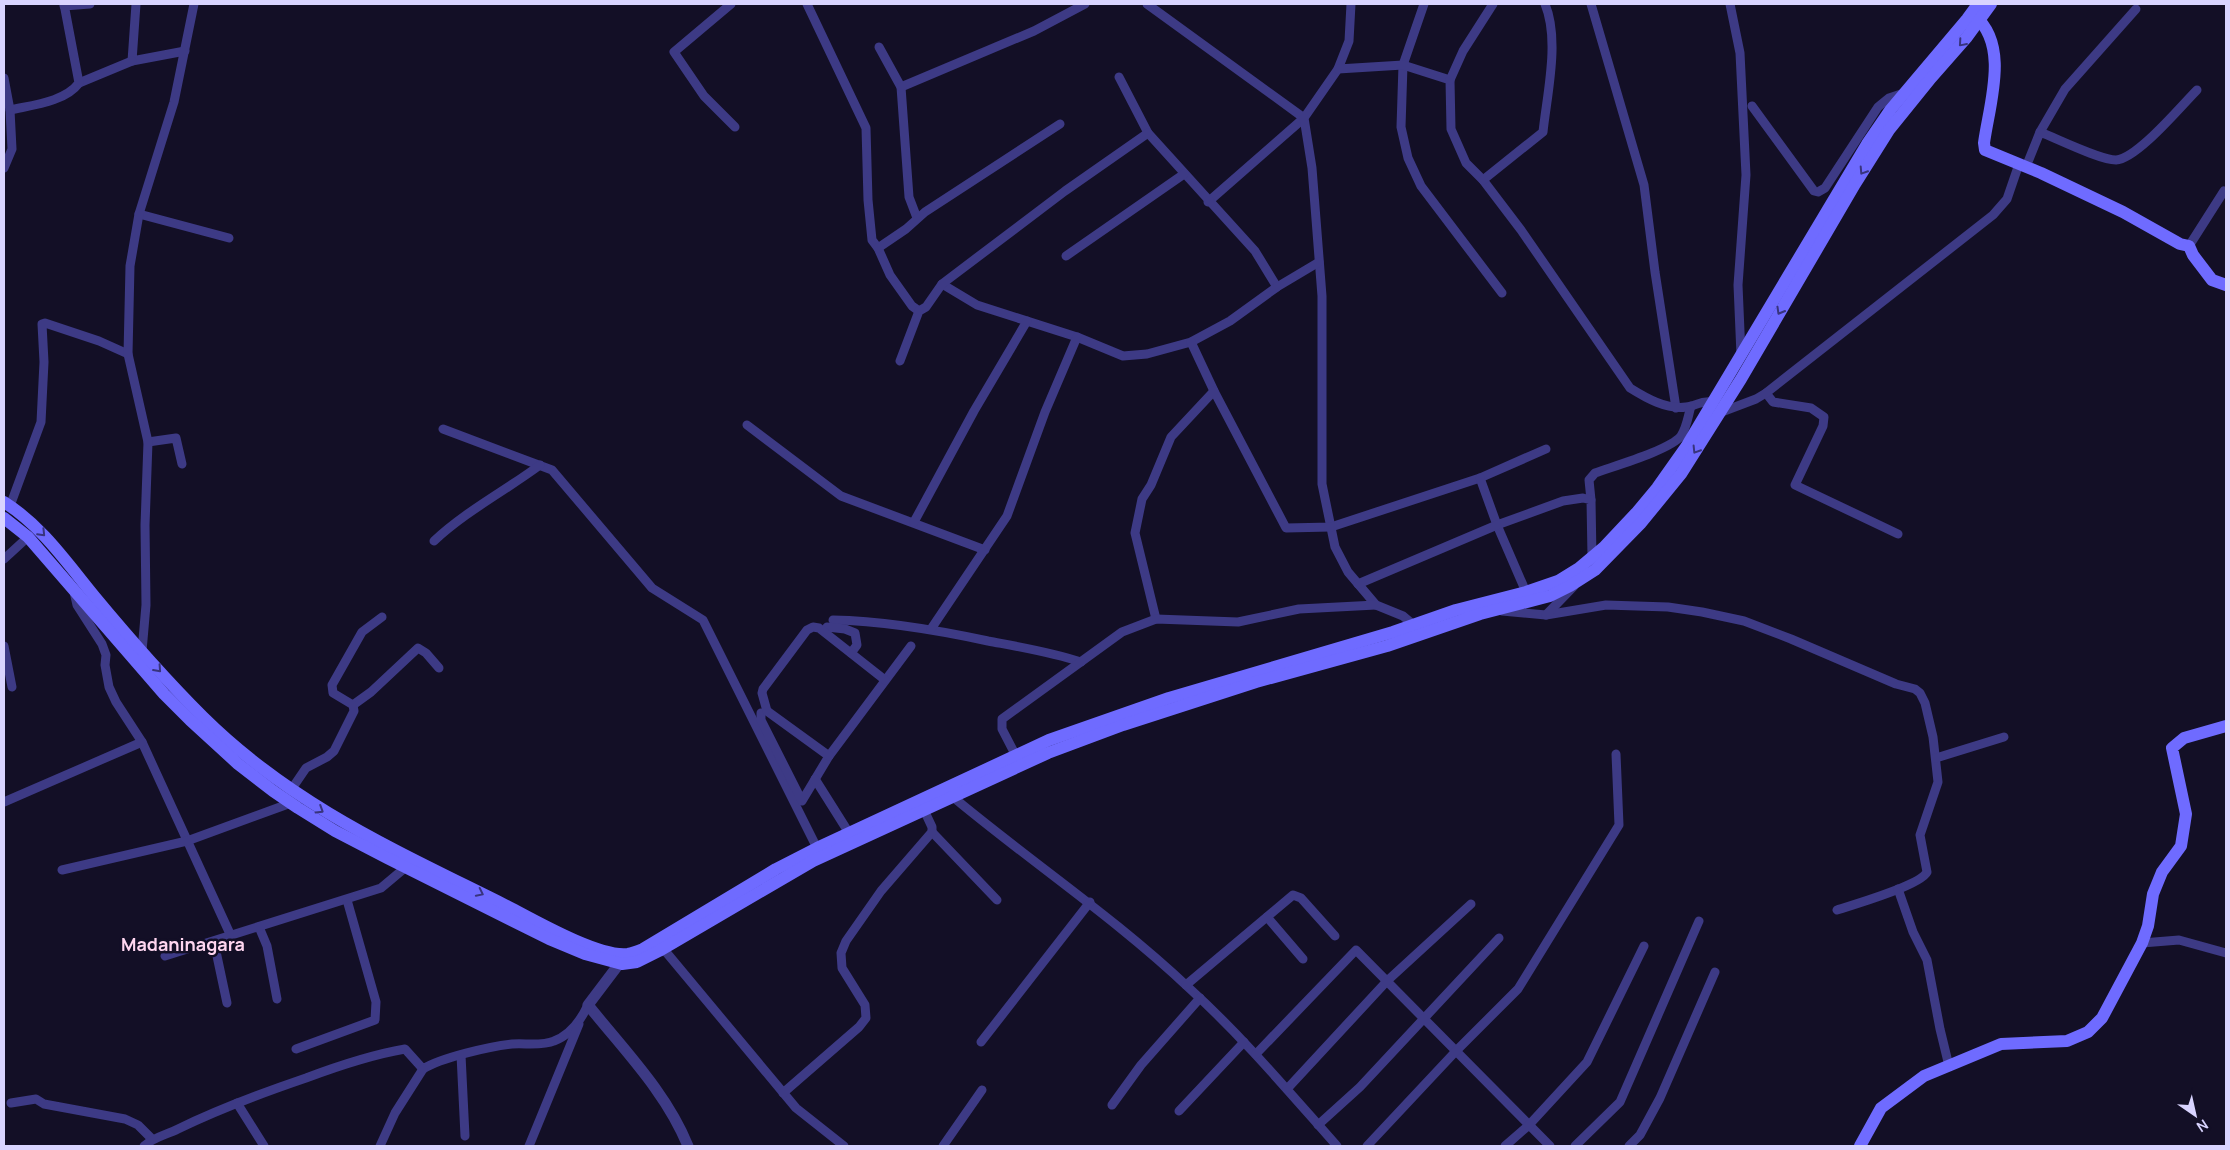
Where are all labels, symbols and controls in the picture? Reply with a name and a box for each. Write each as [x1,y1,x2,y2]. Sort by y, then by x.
one-way arrow [1959,37,1968,46]
one-way arrow [1860,165,1869,175]
one-way arrow [1776,305,1786,314]
one-way arrow [1693,445,1703,454]
one-way arrow [36,527,45,536]
one-way arrow [153,664,162,673]
one-way arrow [315,803,324,813]
one-way arrow [475,887,484,897]
district label: Madaninagara [121,932,245,956]
north arrow [2170,1090,2220,1140]
text: N [2193,1116,2212,1137]

